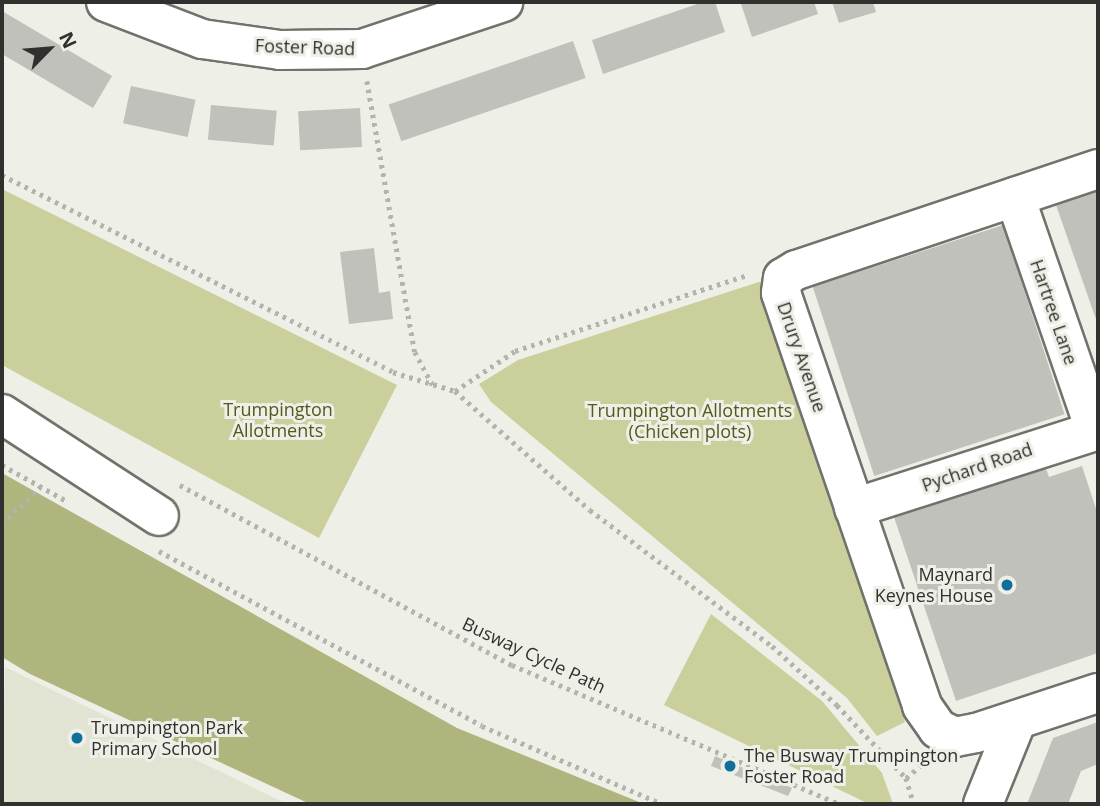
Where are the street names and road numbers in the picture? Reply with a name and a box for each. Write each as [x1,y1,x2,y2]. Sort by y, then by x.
street label: Foster Road [255,34,355,60]
street label: Hartree Lane [1026,257,1082,367]
street label: Drury Avenue [773,299,831,415]
street label: Pychard Road [919,438,1035,496]
street label: Busway Cycle Path [459,612,609,698]

